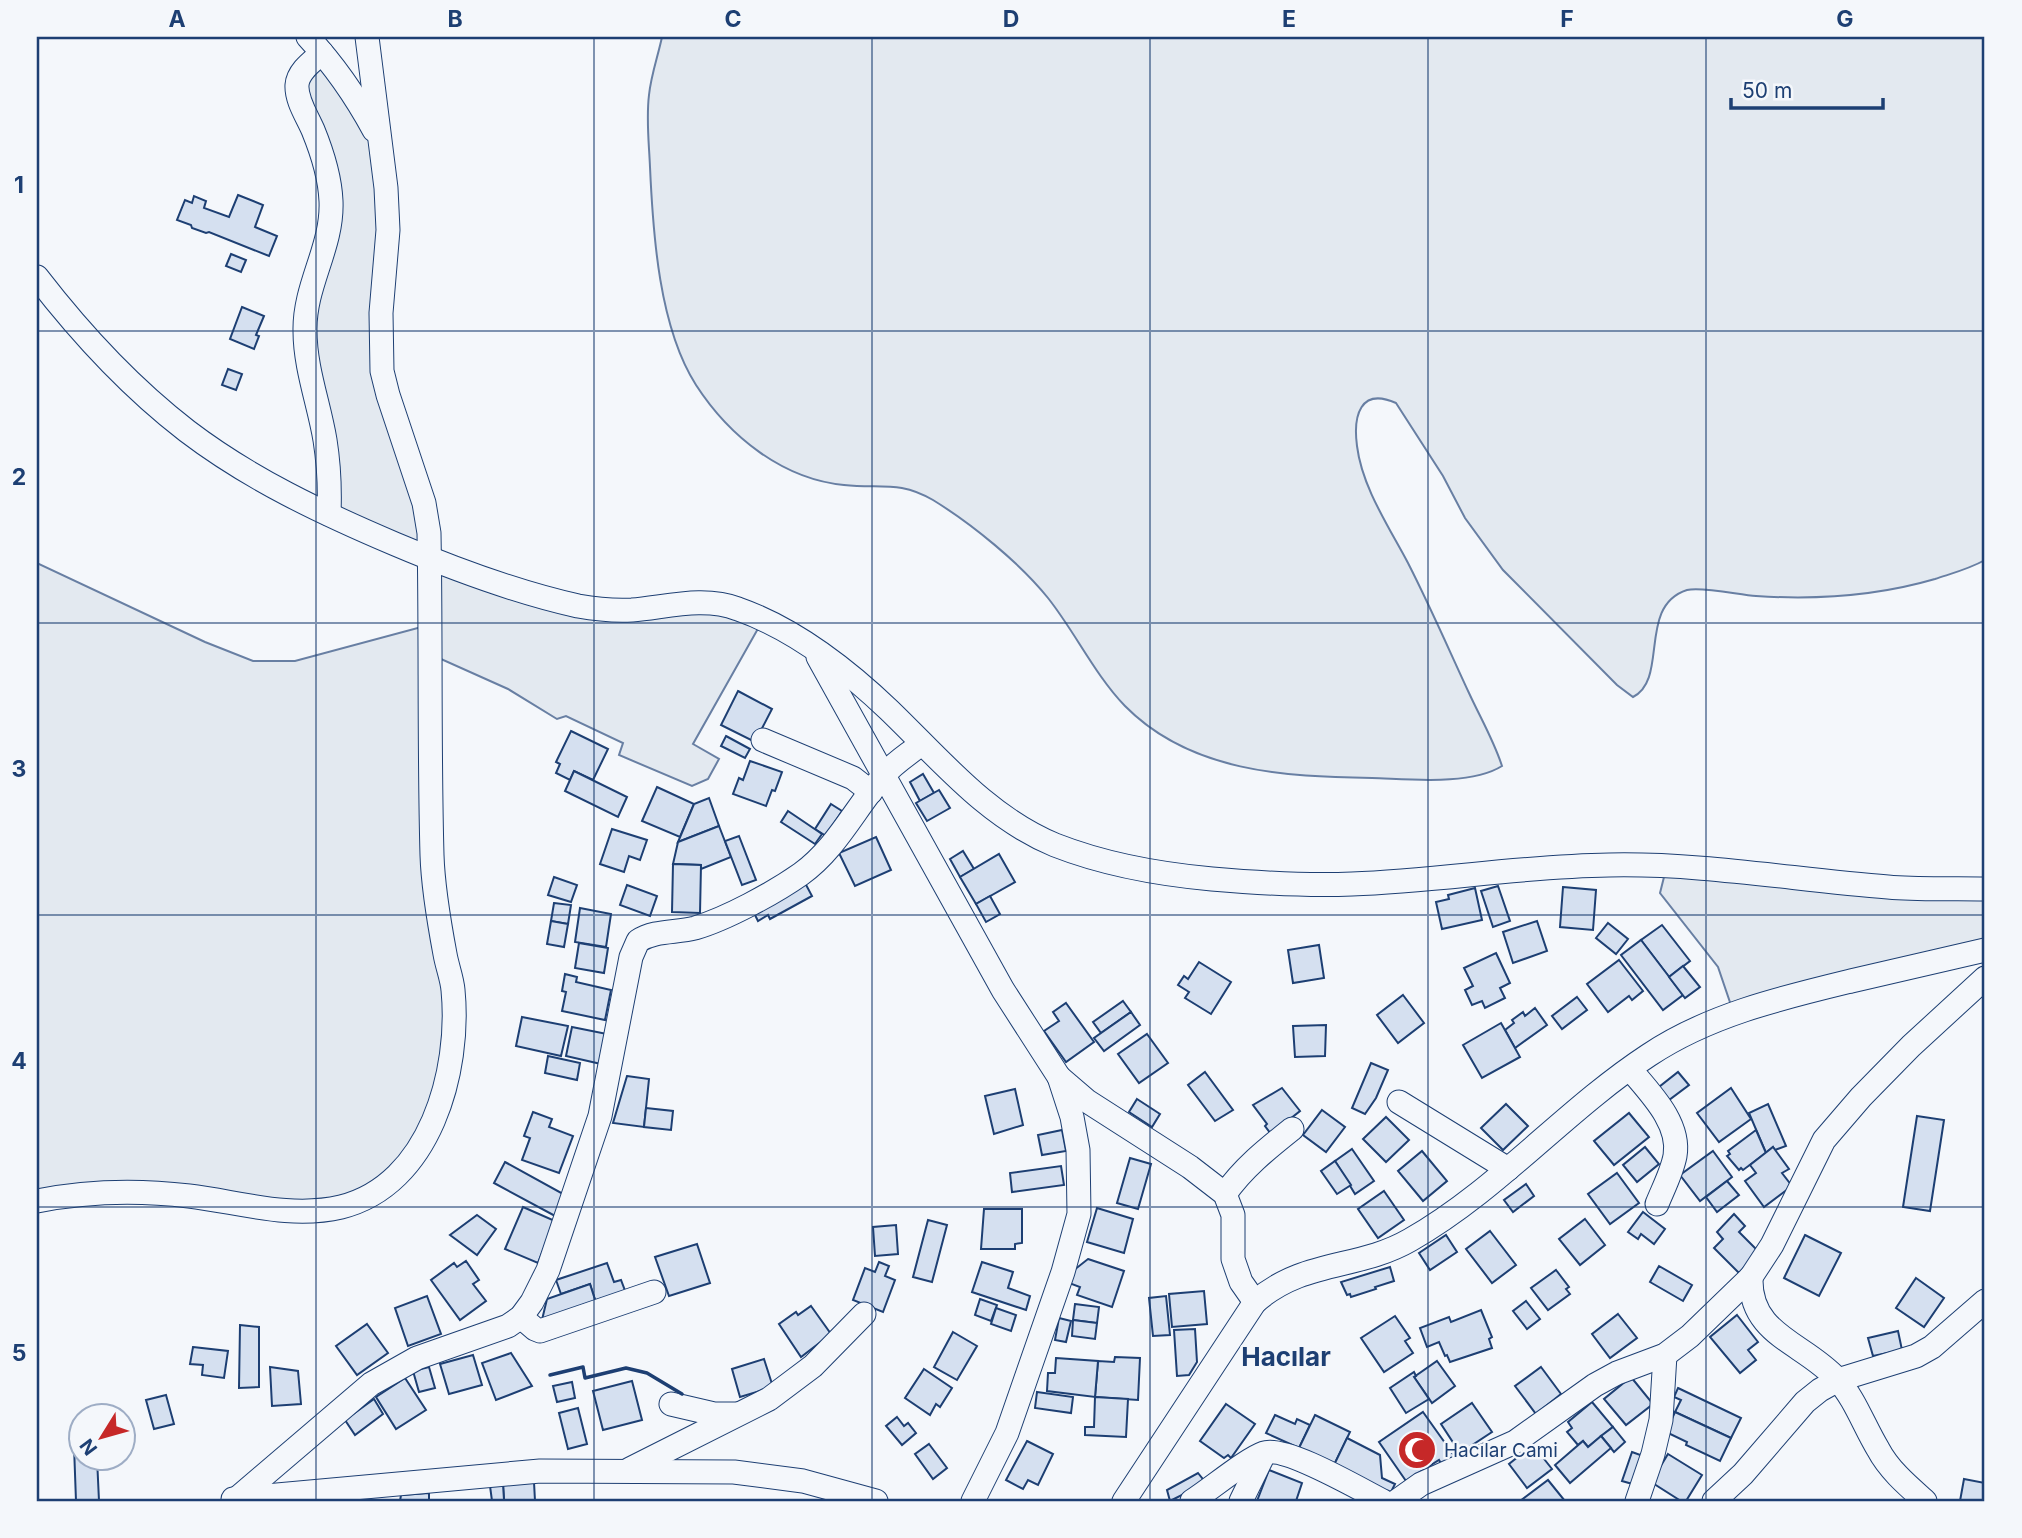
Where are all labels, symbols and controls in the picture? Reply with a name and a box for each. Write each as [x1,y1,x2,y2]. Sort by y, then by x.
text: A [168,5,186,33]
text: B [447,5,463,33]
text: C [724,5,742,33]
text: D [1003,5,1019,33]
text: E [1282,5,1296,33]
text: F [1560,5,1574,33]
text: G [1836,5,1854,33]
scale bar [1731,66,1884,110]
text: 50 m [1742,78,1792,103]
text: 1 [14,171,24,199]
text: 2 [12,463,26,491]
text: 3 [12,755,26,783]
text: 4 [11,1047,27,1075]
text: 5 [12,1339,26,1367]
district label: Hacılar [1241,1341,1331,1372]
north arrow [66,1402,136,1472]
mosque icon: Hacılar Cami [1396,1429,1438,1471]
text: N [75,1434,102,1460]
place label: Hacılar Cami [1444,1439,1558,1462]

